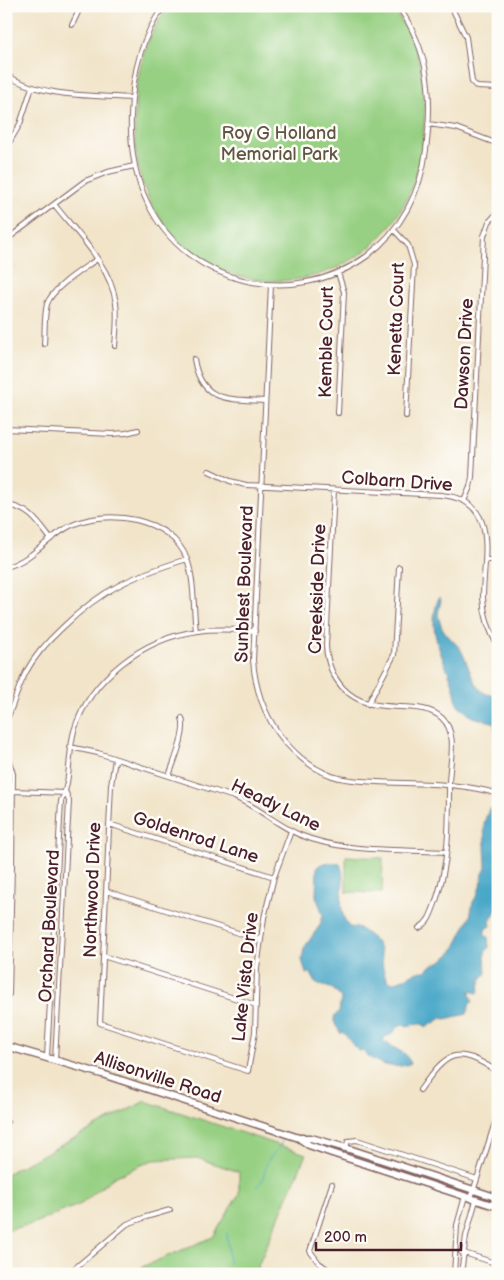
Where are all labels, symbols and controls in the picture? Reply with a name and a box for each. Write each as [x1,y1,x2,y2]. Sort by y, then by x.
park label: Roy G Holland Memorial Park [220,123,338,165]
street label: Kenetta Court [384,261,409,376]
street label: Kemble Court [315,285,338,398]
street label: Dawson Drive [451,297,478,410]
street label: Colbarn Drive [341,467,453,496]
street label: Sunblest Boulevard [231,505,258,663]
street label: Creekside Drive [305,523,330,655]
street label: Heady Lane [228,775,324,836]
street label: Goldenrod Lane [130,807,262,868]
street label: Northwood Drive [80,822,105,958]
street label: Orchard Boulevard [35,849,64,1003]
street label: Lake Vista Drive [228,911,263,1043]
street label: Allisonville Road [92,1047,224,1108]
scale bar [316,1220,462,1252]
text: 200 m [324,1228,367,1247]

